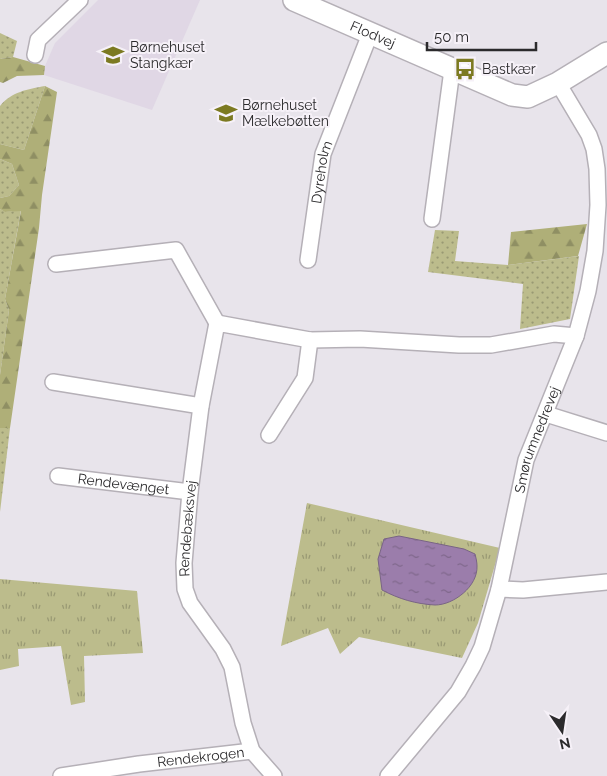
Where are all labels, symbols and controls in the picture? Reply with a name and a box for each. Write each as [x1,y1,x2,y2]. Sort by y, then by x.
street label: Flodvej [348,17,398,51]
scale bar [427,20,536,52]
text: 50 m [434,28,469,46]
place label: Børnehuset Stangkær [130,39,205,71]
school or university icon: Børnehuset Stangkær [100,42,126,68]
bus stop icon: Bastkær [452,56,478,82]
place label: Bastkær [482,61,536,77]
place label: Børnehuset Mælkebøtten [242,97,329,129]
school or university icon: Børnehuset Mælkebøtten [213,100,239,126]
street label: Dyreholm [308,138,335,205]
street label: Smørumnedrevej [511,384,563,495]
street label: Rendevænget [77,470,170,497]
street label: Rendebæksvej [176,479,199,577]
north arrow [537,706,587,756]
text: N [558,735,572,753]
street label: Rendekrogen [156,744,245,770]

